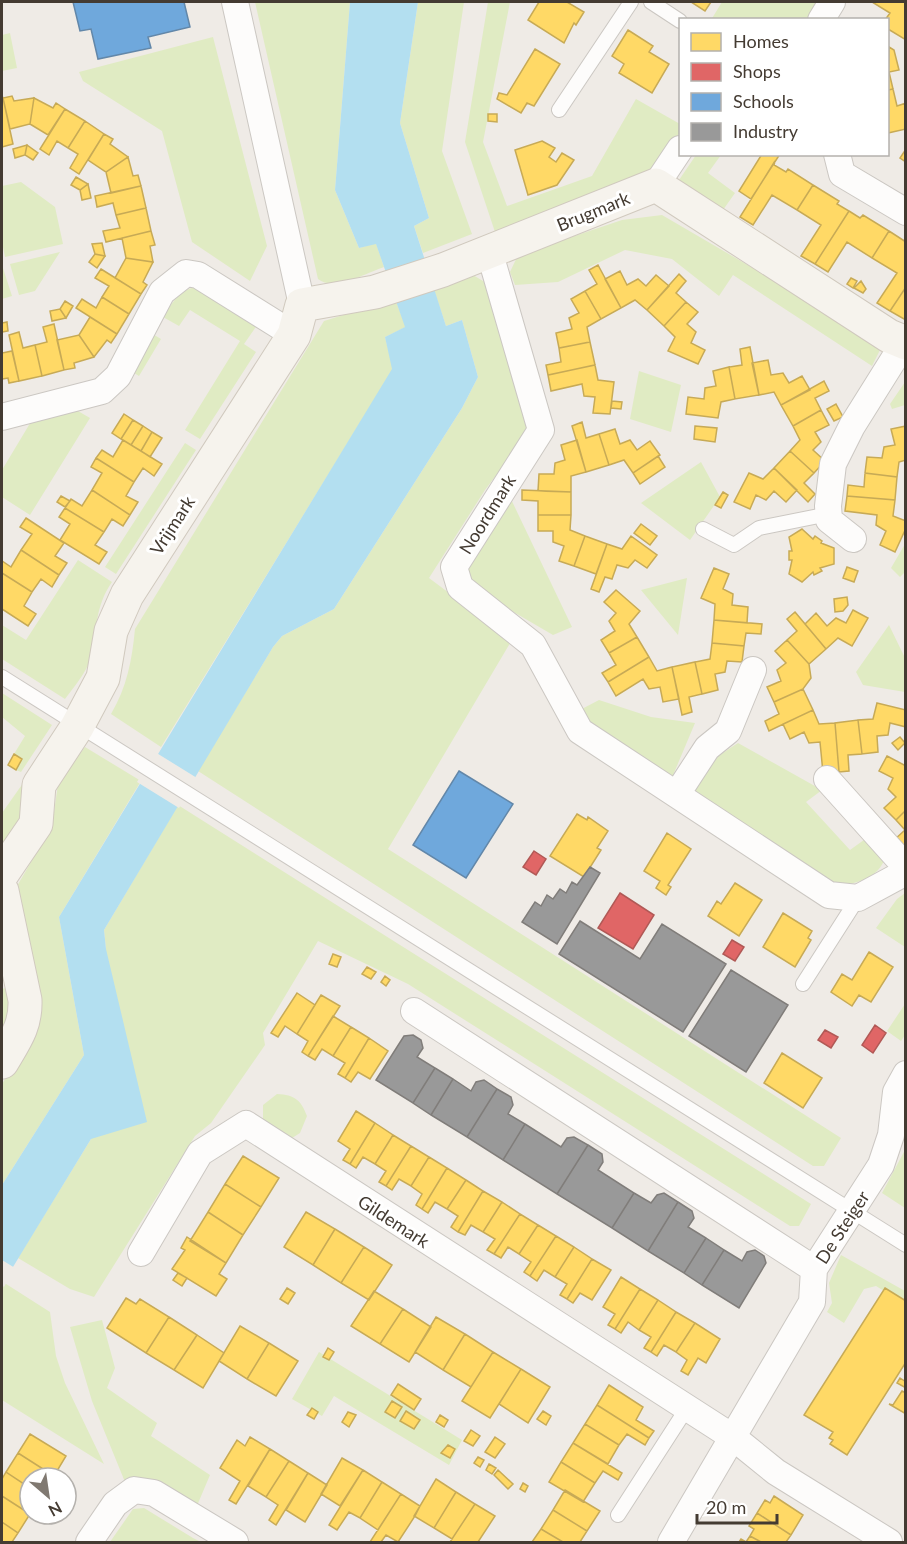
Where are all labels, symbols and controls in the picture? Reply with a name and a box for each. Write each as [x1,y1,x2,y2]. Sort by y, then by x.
legend [679,18,889,156]
text: Homes [733,30,789,52]
text: Shops [733,60,781,82]
text: Schools [733,90,794,112]
text: Industry [733,120,799,142]
street label: Brugmark [553,186,634,236]
street label: Noordmark [454,469,521,558]
street label: Vrijmark [145,491,200,559]
street label: De Steiger [810,1186,874,1268]
street label: Gildemark [354,1190,435,1253]
north arrow [18,1466,78,1526]
scale bar [697,1487,776,1525]
text: 20 m [706,1496,746,1518]
text: N [46,1498,66,1521]

